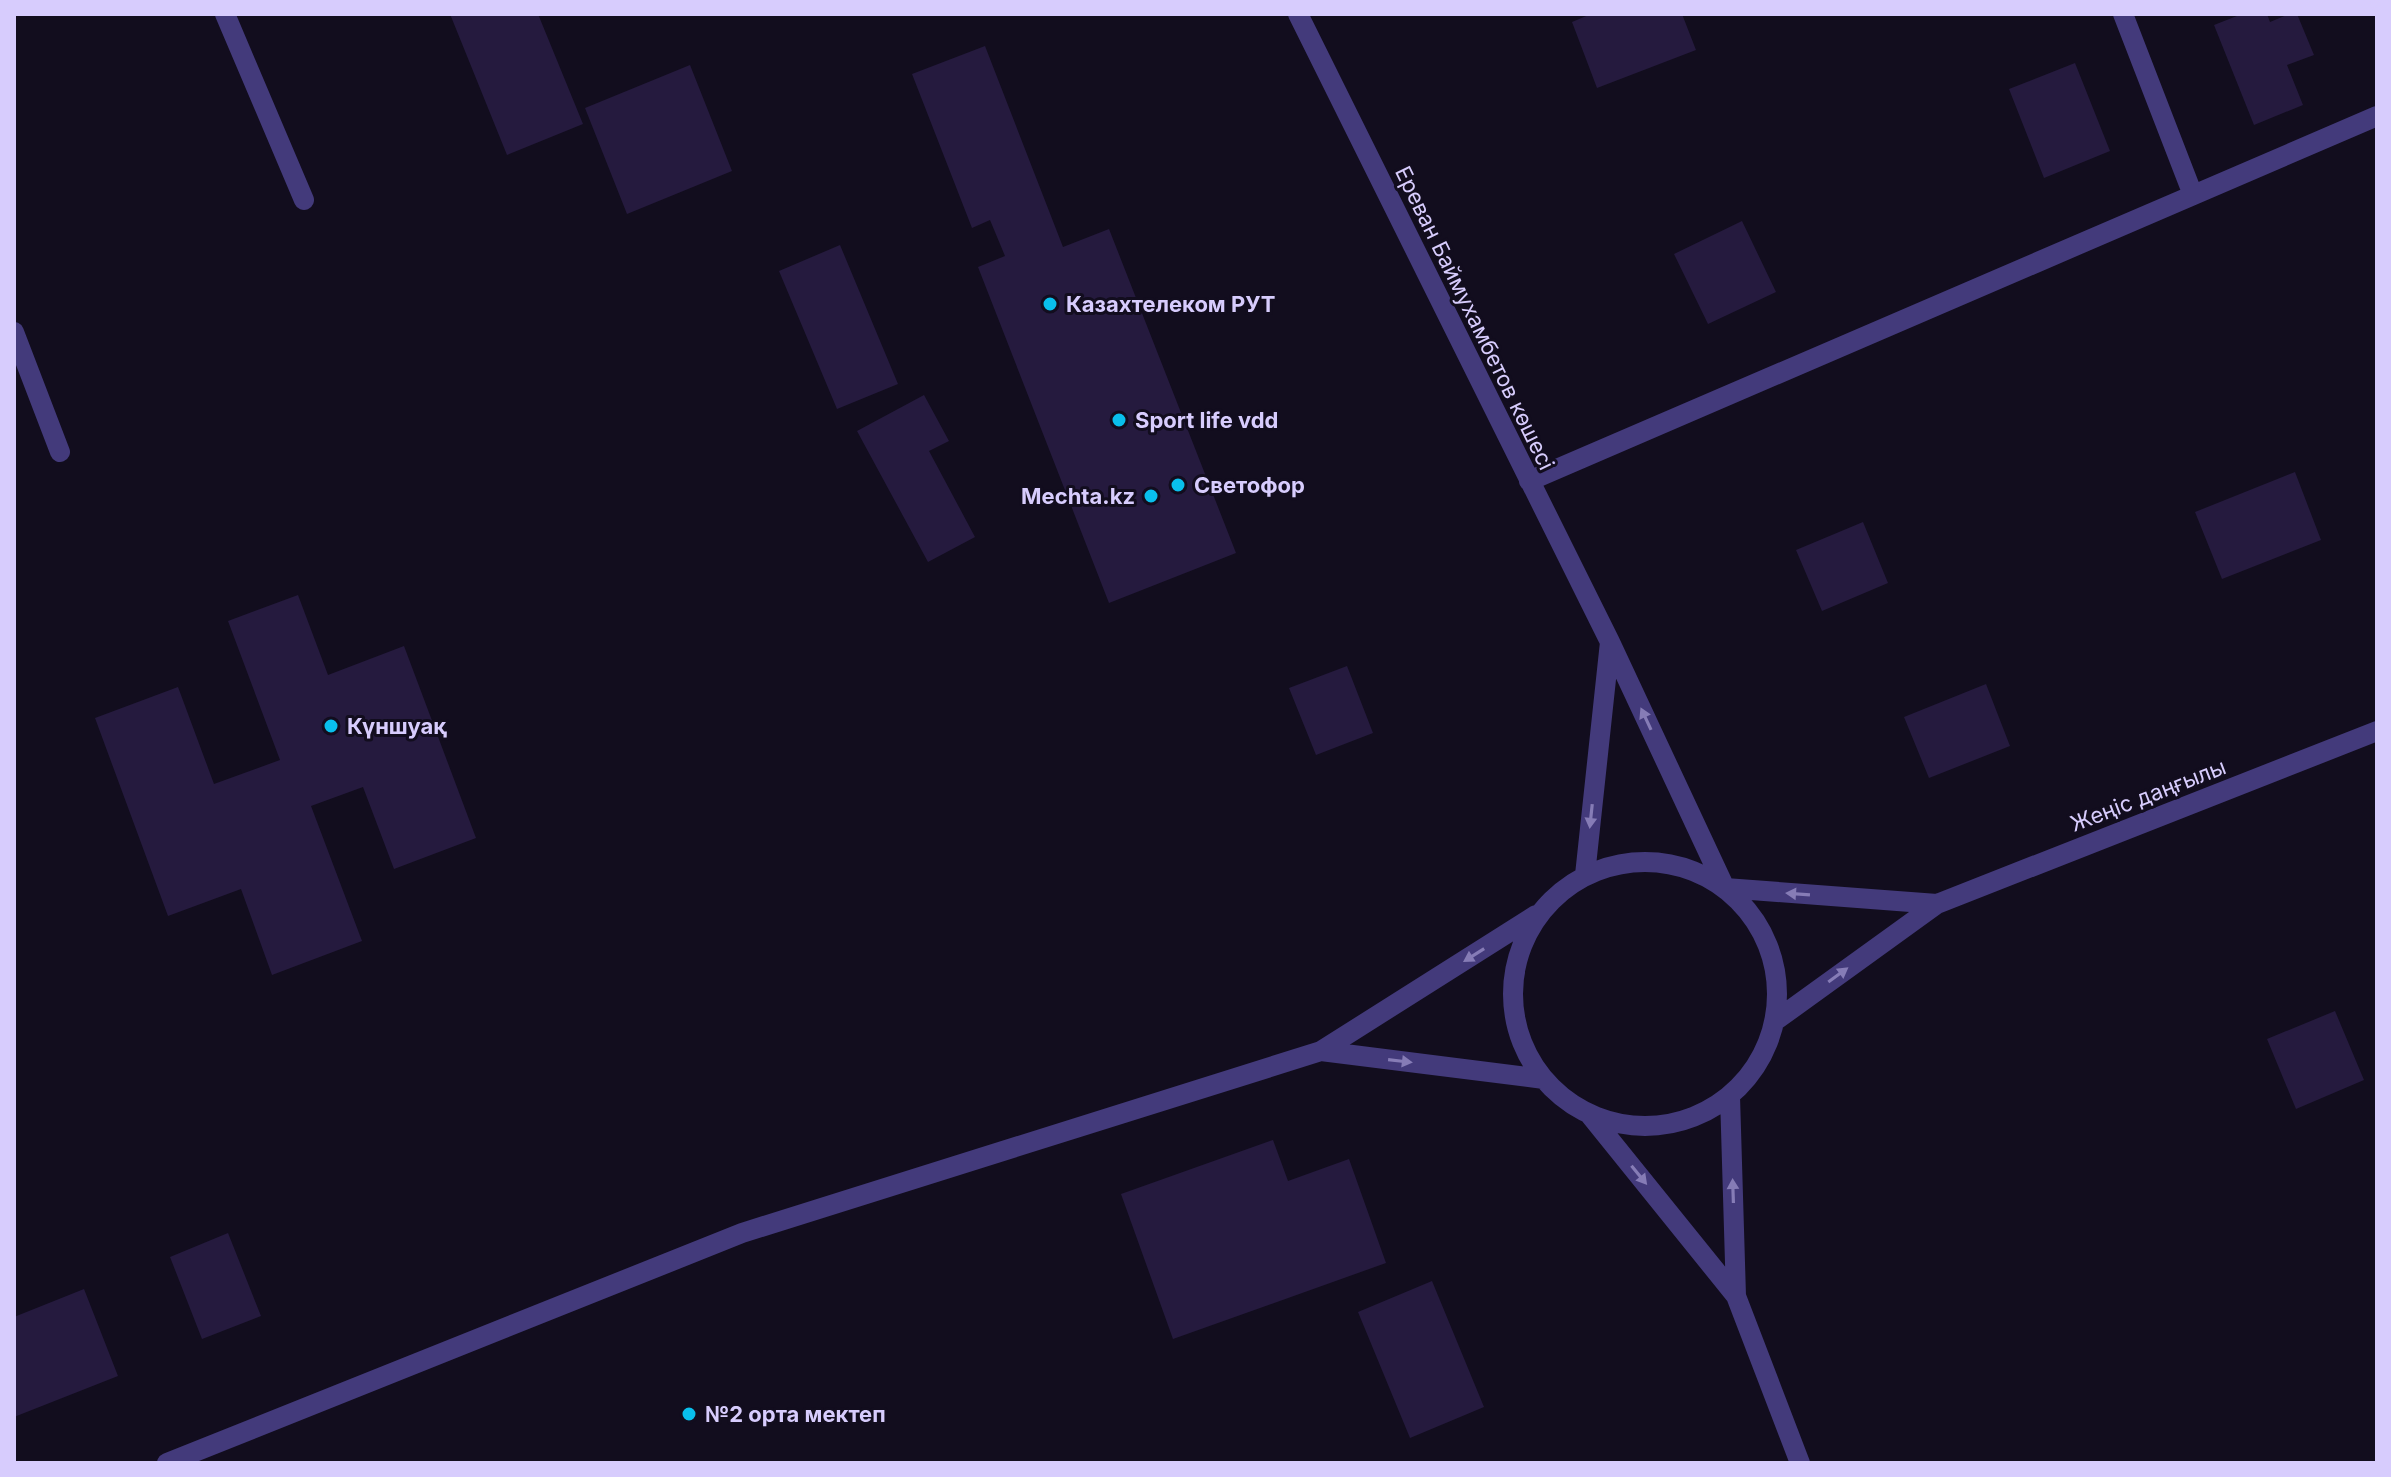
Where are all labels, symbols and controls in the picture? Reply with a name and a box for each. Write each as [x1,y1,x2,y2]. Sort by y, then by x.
street label: Ереван Баймухамбетов көшесі [1390,162,1560,474]
place label: Казахтелеком РУТ [1066,291,1275,317]
marker: Казахтелеком РУТ [1041,295,1059,313]
place label: Sport life vdd [1135,407,1278,433]
marker: Sport life vdd [1110,411,1128,429]
place label: Светофор [1194,472,1305,498]
marker: Светофор [1169,476,1187,494]
place label: Mechta.kz [1021,483,1135,509]
marker: Mechta.kz [1142,487,1160,505]
one-way arrow [1639,708,1653,731]
place label: Күншуақ [347,713,447,739]
marker: Күншуақ [322,717,340,735]
street label: Жеңіс даңғылы [2066,753,2230,837]
one-way arrow [1585,804,1598,829]
one-way arrow [1785,887,1810,900]
one-way arrow [1463,947,1485,961]
one-way arrow [1827,967,1849,983]
one-way arrow [1388,1054,1413,1067]
one-way arrow [1631,1165,1648,1186]
one-way arrow [1727,1178,1740,1203]
place label: №2 орта мектеп [705,1401,886,1427]
marker: №2 орта мектеп [680,1405,698,1423]

